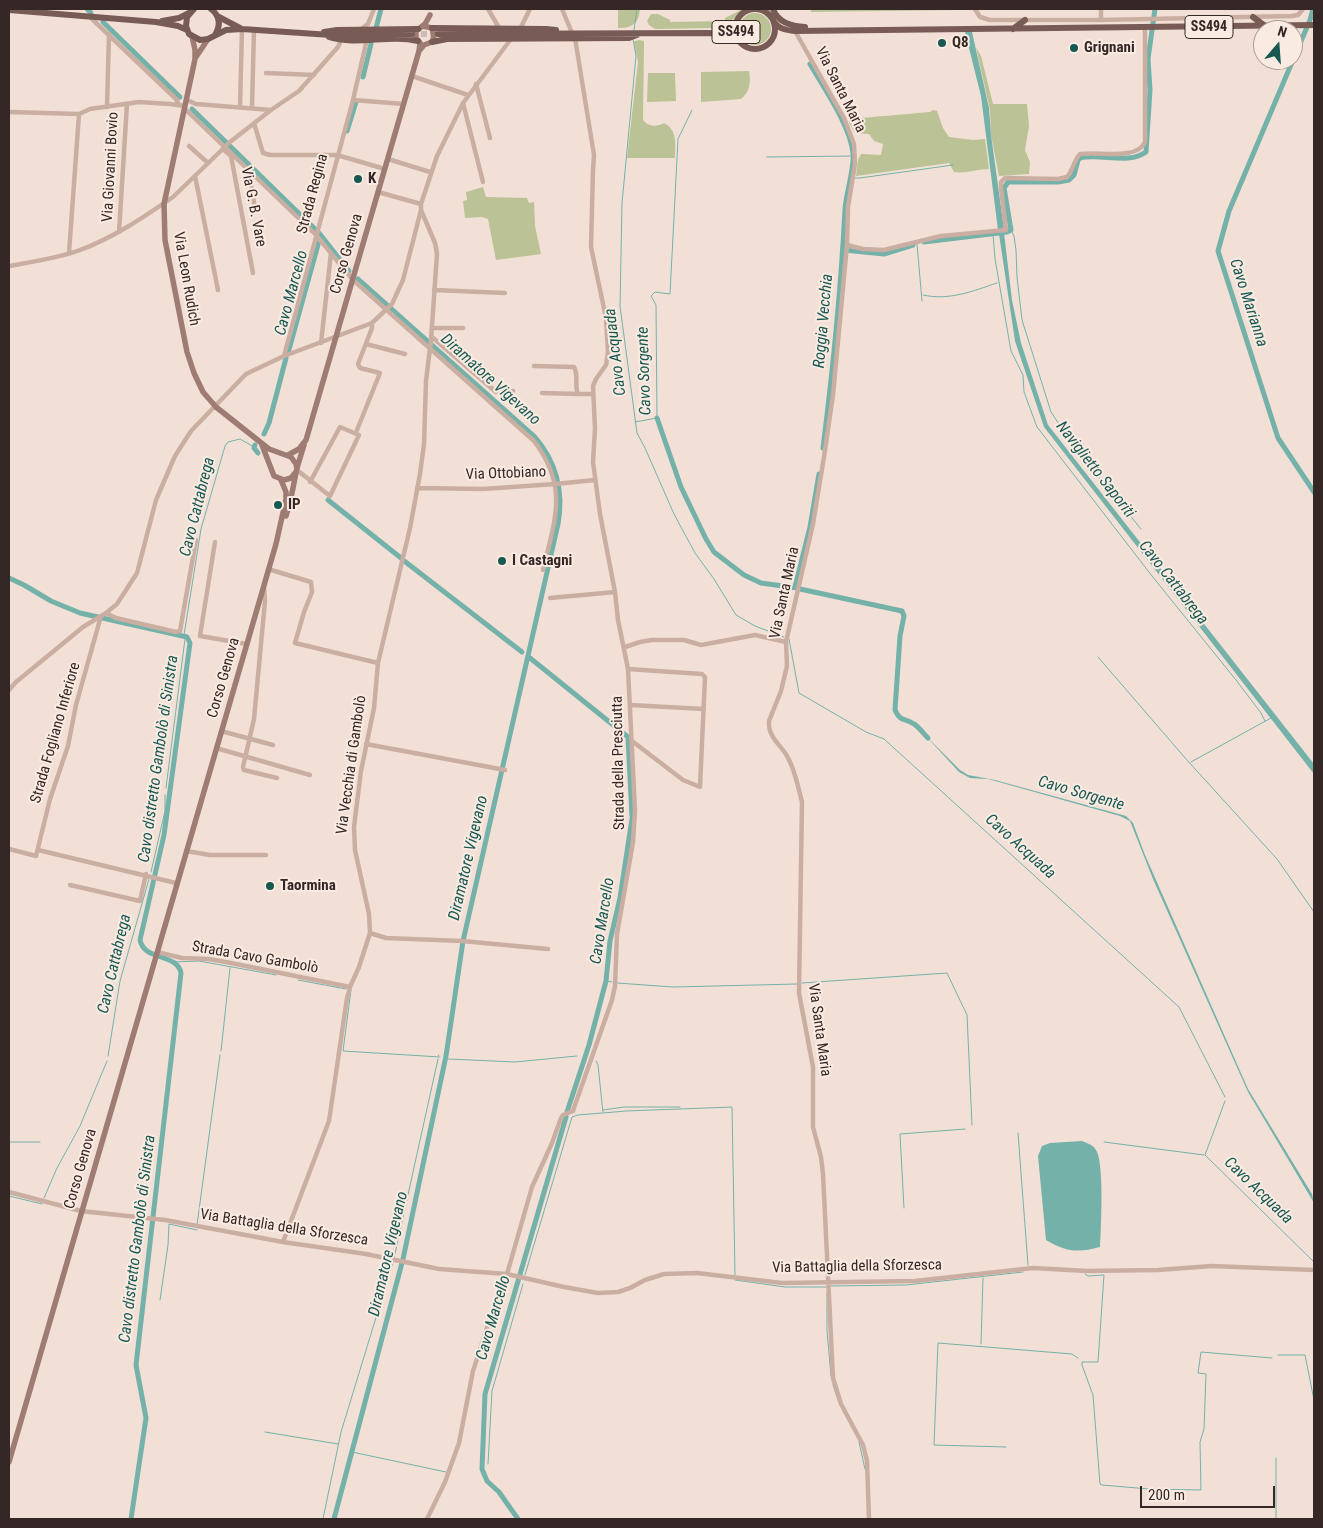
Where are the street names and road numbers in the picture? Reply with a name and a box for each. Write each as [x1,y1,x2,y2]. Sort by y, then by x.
road number: SS494 [1185,16,1233,38]
road number: SS494 [712,21,760,44]
street label: Via Santa Maria [811,44,869,136]
street label: Via Giovanni Bovio [99,112,123,222]
street label: Strada Regina [294,152,332,236]
street label: Via G. B. Vare [236,166,270,248]
street label: Corso Genova [327,212,367,296]
street label: Via Leon Rudich [169,231,203,327]
street label: Via Ottobiano [465,464,547,484]
street label: Via Santa Maria [766,545,804,641]
street label: Corso Genova [204,636,244,720]
street label: Strada Fogliano Inferiore [27,661,85,805]
street label: Via Vecchia di Gambolò [333,694,371,836]
street label: Strada della Presciutta [609,696,629,830]
street label: Strada Cavo Gambolò [190,938,320,978]
street label: Via Santa Maria [804,982,834,1078]
street label: Corso Genova [61,1127,101,1211]
street label: Via Battaglia della Sforzesca [199,1206,369,1250]
street label: Via Battaglia della Sforzesca [772,1257,942,1277]

